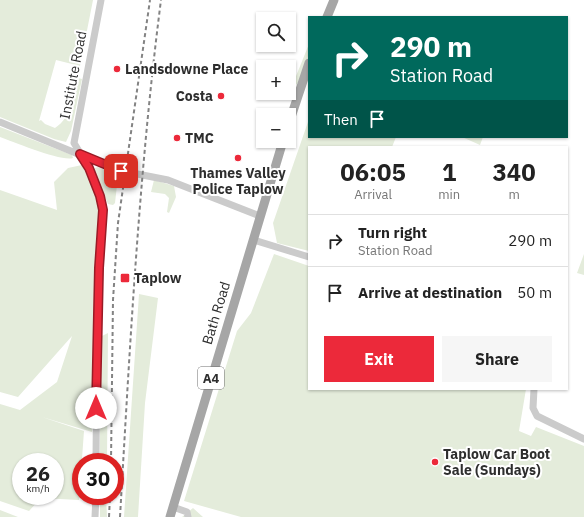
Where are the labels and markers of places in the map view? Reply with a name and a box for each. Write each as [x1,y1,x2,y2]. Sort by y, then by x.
place label: Landsdowne Place [125,60,248,78]
marker: Landsdowne Place [112,64,122,74]
place label: Costa [176,87,213,105]
marker: Costa [216,91,226,101]
place label: TMC [185,129,214,147]
marker: TMC [172,133,182,143]
marker: Thames Valley Police Taplow [233,153,243,163]
pin [104,154,138,188]
place label: Thames Valley Police Taplow [190,164,286,198]
place label: Taplow [134,269,182,287]
marker: Taplow [119,272,131,284]
place label: Taplow Car Boot Sale (Sundays) [443,445,550,479]
marker: Taplow Car Boot Sale (Sundays) [430,457,440,467]

